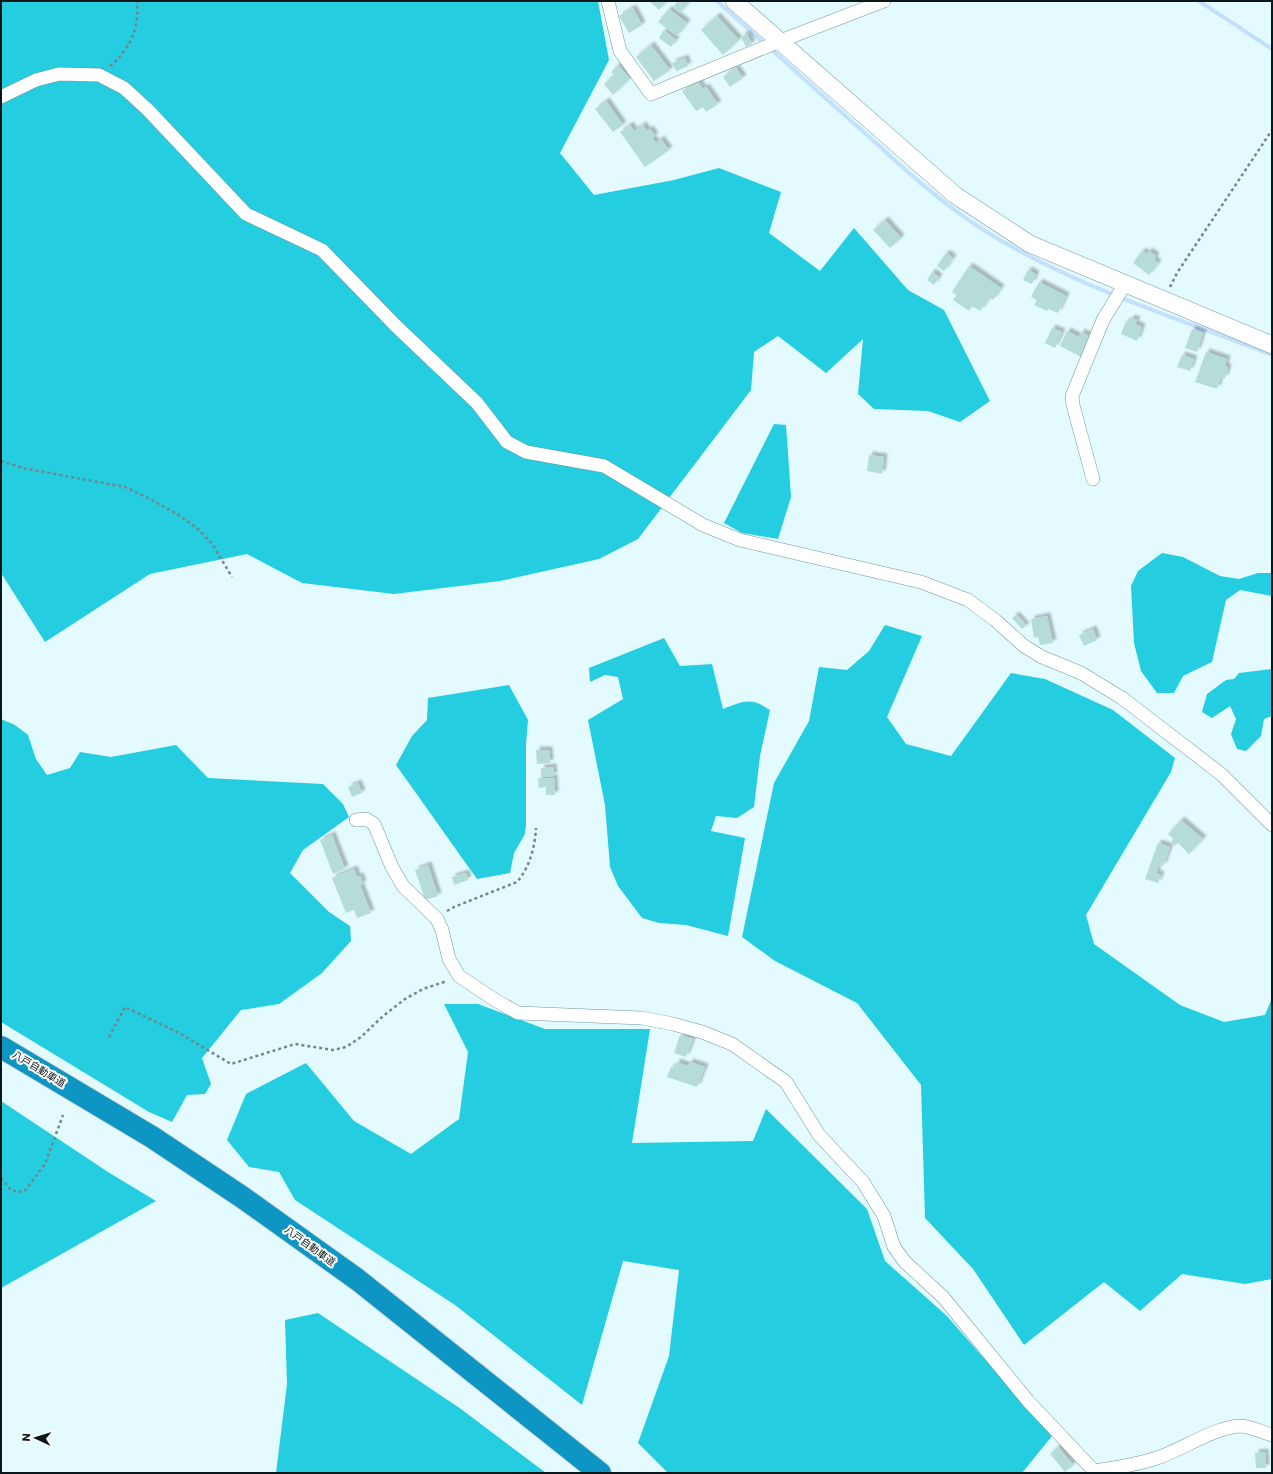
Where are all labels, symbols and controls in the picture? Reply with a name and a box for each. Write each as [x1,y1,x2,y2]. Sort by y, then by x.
street label: 八戸自動車道 [9,1047,69,1091]
street label: 八戸自動車道 [281,1222,339,1270]
north arrow [16,1418,56,1458]
text: N [18,1433,34,1442]

